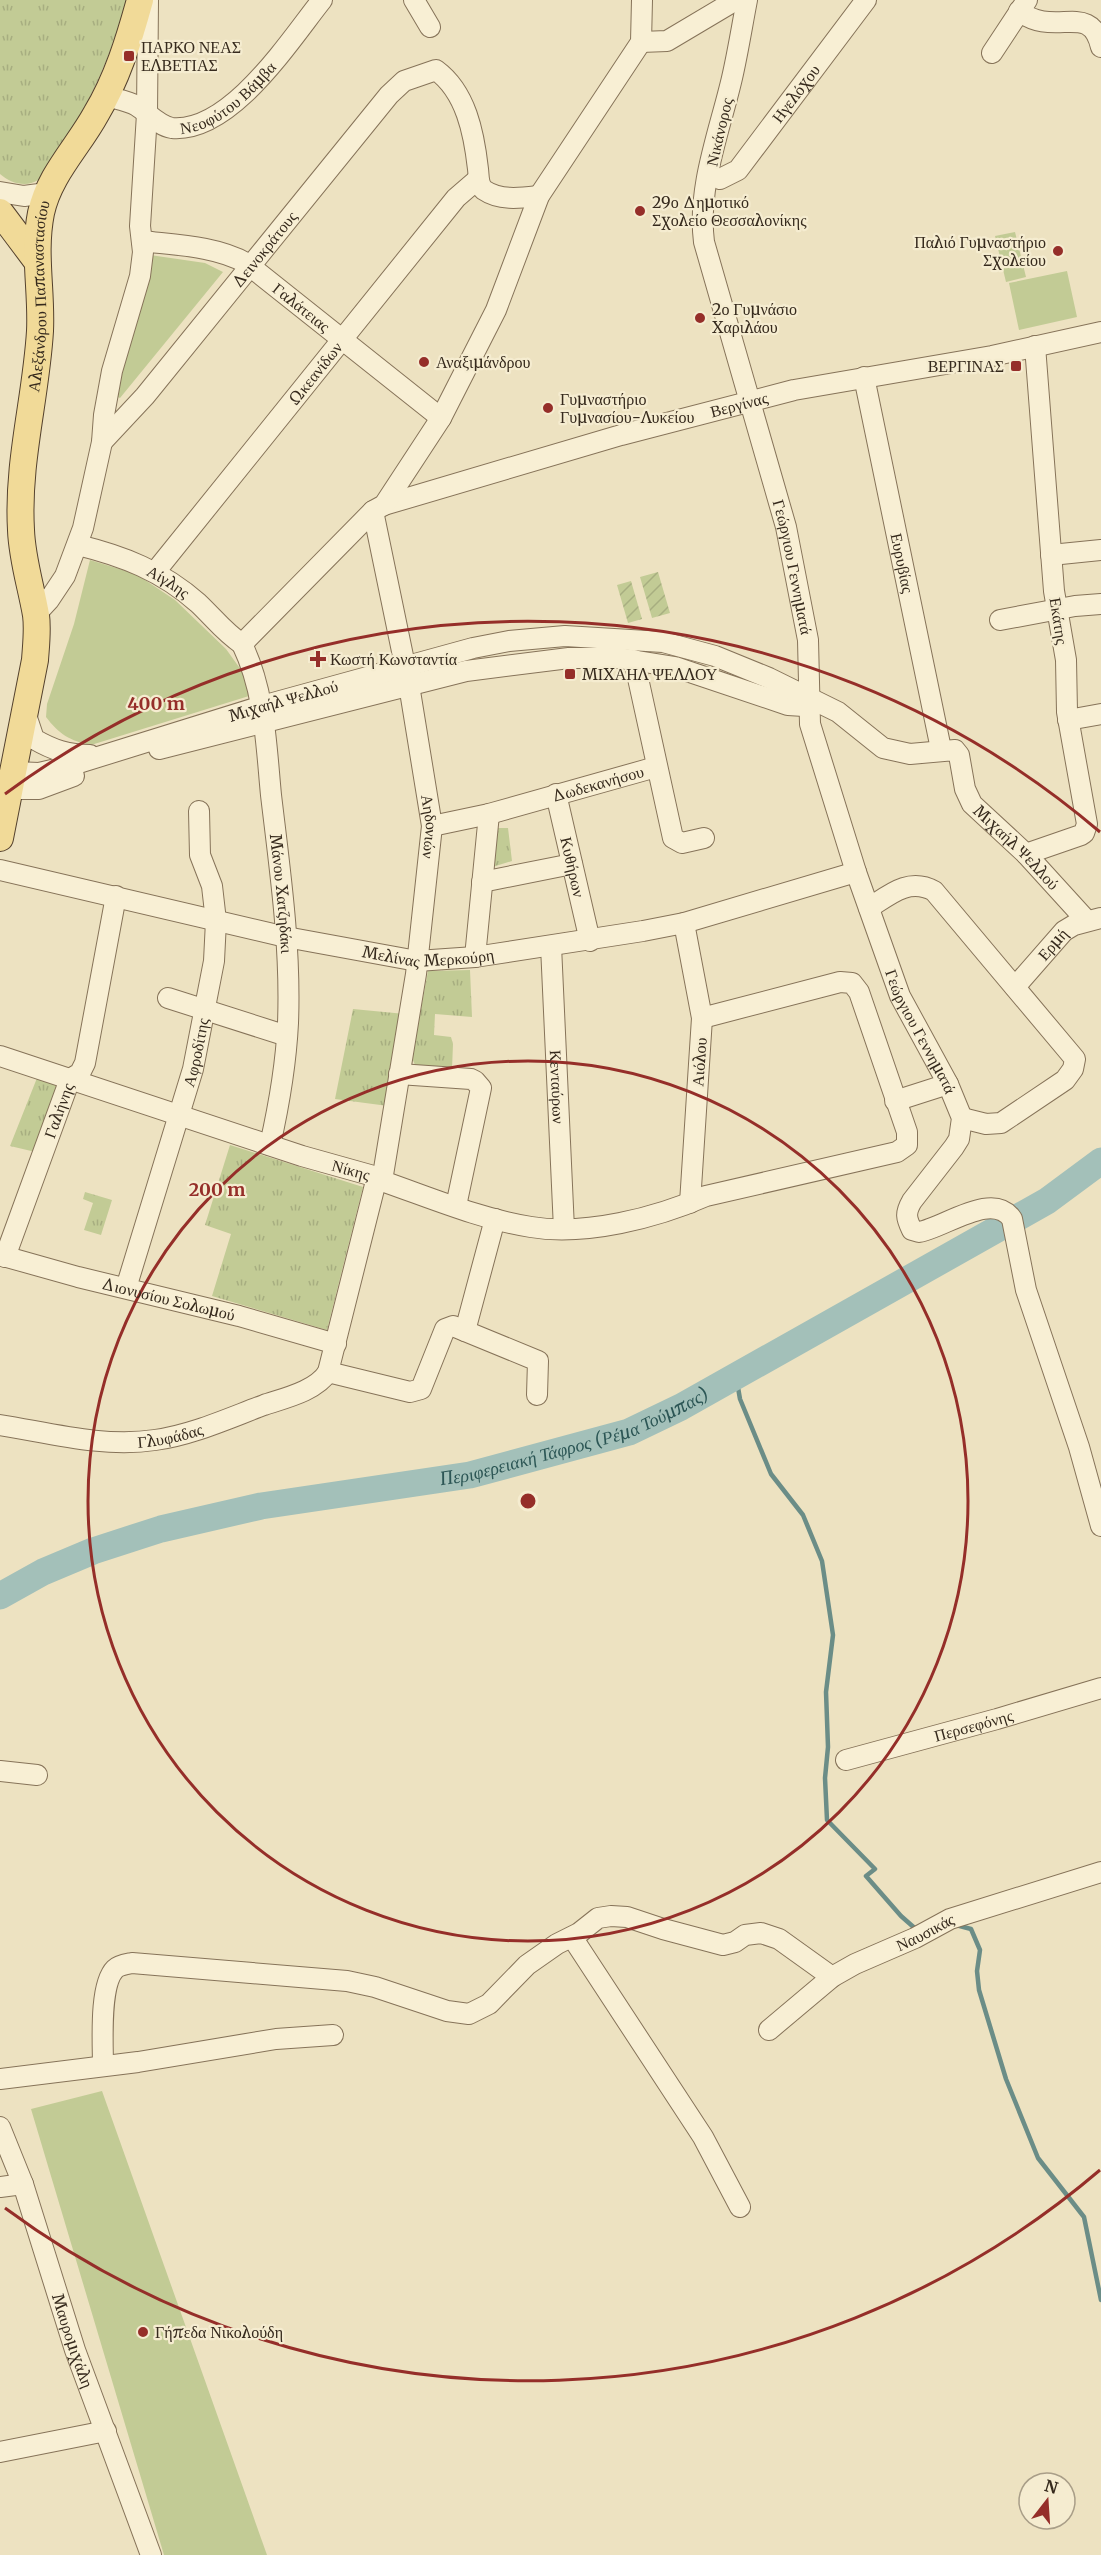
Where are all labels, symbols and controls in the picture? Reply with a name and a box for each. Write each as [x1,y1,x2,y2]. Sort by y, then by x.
place label: ΠΑΡΚΟ ΝΕΑΣ ΕΛΒΕΤΙΑΣ [141,37,241,75]
marker: ΠΑΡΚΟ ΝΕΑΣ ΕΛΒΕΤΙΑΣ [122,49,136,63]
street label: Νεοφύτου Βάμβα [178,57,280,138]
street label: Ηγελόχου [767,60,824,127]
street label: Νικάνορος [701,95,737,168]
place label: 29ο Δημοτικό Σχολείο Θεσσαλονίκης [652,192,807,230]
street label: Αλεξάνδρου Παπαναστασίου [23,198,54,393]
marker: 29ο Δημοτικό Σχολείο Θεσσαλονίκης [633,204,647,218]
street label: Δεινοκράτους [227,206,302,292]
place label: Παλιό Γυμναστήριο Σχολείου [914,232,1046,270]
marker: Παλιό Γυμναστήριο Σχολείου [1051,244,1065,258]
street label: Γαλάτειας [269,278,335,336]
place label: 2ο Γυμνάσιο Χαριλάου [712,299,797,337]
marker: 2ο Γυμνάσιο Χαριλάου [693,311,707,325]
street label: Ωκεανίδων [283,338,346,409]
place label: Αναξιμάνδρου [436,352,531,372]
marker: Αναξιμάνδρου [417,355,431,369]
place label: ΒΕΡΓΙΝΑΣ [928,356,1004,376]
marker: ΒΕΡΓΙΝΑΣ [1009,359,1023,373]
street label: Βεργίνας [708,387,771,421]
place label: Γυμναστήριο Γυμνασίου-Λυκείου [560,389,695,427]
marker: Γυμναστήριο Γυμνασίου-Λυκείου [541,401,555,415]
street label: Γεώργιου Γεννηματά [769,497,817,637]
street label: Ευρυβίας [887,531,919,595]
street label: Αίγλης [144,560,194,603]
street label: Εκάτης [1045,596,1073,647]
place label: Κωστή Κωνσταντία [330,649,458,669]
marker: Κωστή Κωνσταντία [311,652,325,666]
place label: ΜΙΧΑΗΛ ΨΕΛΛΟΥ [582,664,718,684]
marker: ΜΙΧΑΗΛ ΨΕΛΛΟΥ [563,667,577,681]
street label: Μιχαήλ Ψελλού [226,676,340,726]
text: 400 m [127,692,185,715]
street label: Δωδεκανήσου [549,761,646,806]
street label: Αηδονιών [417,793,442,860]
street label: Μιχαήλ Ψελλού [969,801,1064,894]
street label: Μάνου Χατζηδάκι [266,833,297,955]
street label: Κυθήρων [556,835,590,899]
street label: Ερμή [1033,924,1072,964]
street label: Μελίνας Μερκούρη [361,941,496,971]
street label: Γεώργιου Γεννηματά [881,966,961,1097]
street label: Αφροδίτης [178,1016,213,1089]
street label: Αιόλου [687,1037,711,1087]
street label: Κενταύρων [546,1049,569,1124]
street label: Γαλήνης [39,1080,78,1141]
street label: Νίκης [330,1155,373,1185]
text: 200 m [189,1178,245,1201]
street label: Διονυσίου Σολωμού [100,1273,237,1325]
water label: Περιφερειακή Τάφρος (Ρέμα Τούμπας) [438,1382,713,1490]
street label: Γλυφάδας [137,1419,206,1452]
centre of rings [518,1491,538,1511]
street label: Περσεφόνης [932,1705,1016,1746]
street label: Ναυσικάς [893,1908,957,1955]
street label: Μαυρομιχάλη [48,2291,98,2391]
place label: Γήπεδα Νικολούδη [155,2322,283,2342]
marker: Γήπεδα Νικολούδη [136,2325,150,2339]
north arrow [1017,2471,1077,2531]
text: N [1042,2475,1061,2498]

